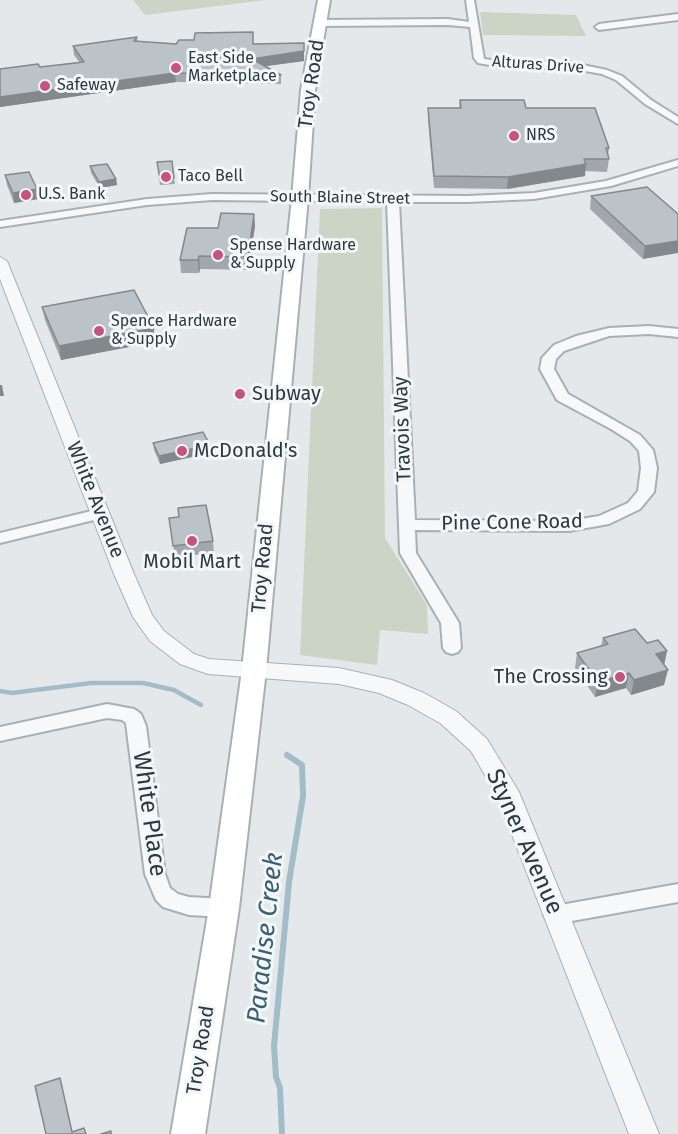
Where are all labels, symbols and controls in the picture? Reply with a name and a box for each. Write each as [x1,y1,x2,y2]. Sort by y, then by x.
street label: Troy Road [294,38,330,130]
place label: East Side Marketplace [188,49,277,87]
street label: Alturas Drive [491,52,585,78]
marker: East Side Marketplace [169,61,183,75]
place label: Safeway [57,76,116,96]
marker: Safeway [38,79,52,93]
place label: NRS [526,126,555,146]
marker: NRS [507,129,521,143]
place label: Taco Bell [178,167,243,187]
marker: Taco Bell [159,170,173,184]
place label: U.S. Bank [38,185,105,205]
street label: South Blaine Street [270,187,410,209]
marker: U.S. Bank [19,188,33,202]
place label: Spense Hardware & Supply [230,236,356,274]
marker: Spense Hardware & Supply [211,248,225,262]
place label: Spence Hardware & Supply [111,312,237,350]
marker: Spence Hardware & Supply [92,324,106,338]
street label: Travois Way [389,376,417,482]
place label: Subway [252,382,321,406]
marker: Subway [233,387,247,401]
street label: White Avenue [61,438,129,562]
place label: McDonald's [194,439,297,463]
marker: McDonald's [175,444,189,458]
street label: Pine Cone Road [441,510,583,536]
street label: Troy Road [247,522,279,614]
marker: Mobil Mart [185,534,199,548]
place label: Mobil Mart [143,550,241,574]
place label: The Crossing [494,665,608,689]
marker: The Crossing [613,670,627,684]
street label: White Place [126,750,172,878]
street label: Styner Avenue [479,765,569,919]
water label: Paradise Creek [242,851,290,1025]
street label: Troy Road [182,1004,220,1096]

